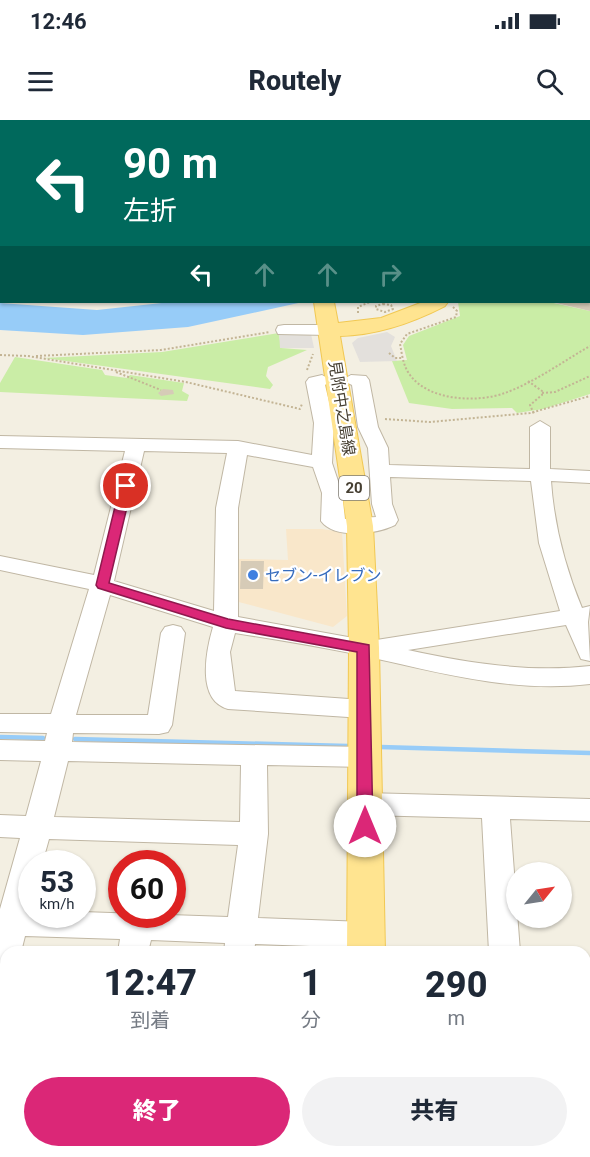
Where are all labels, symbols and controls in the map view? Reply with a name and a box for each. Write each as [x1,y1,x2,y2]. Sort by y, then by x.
text: 12:46 [30,9,87,34]
icon: menu [24,65,57,98]
text: Routely [249,65,341,97]
icon: search [533,65,566,98]
text: 90 m [123,139,218,188]
icon: left [24,144,102,222]
text: 左折 [123,195,177,227]
icon: left [185,258,218,291]
icon: ahead [248,258,281,291]
icon: ahead [311,258,344,291]
icon: right [374,258,407,291]
street label: 見附中之島線 [325,359,359,457]
pin [100,460,151,511]
icon: arrive [109,469,142,502]
road number: 20 [339,476,369,500]
place label: セブン-イレブン [265,566,381,585]
marker: セブン-イレブン [246,568,260,582]
position arrow [333,794,397,858]
speed limit sign: 60 [108,850,186,928]
north arrow [506,862,572,928]
map controls [506,862,572,928]
text: 53 [40,864,74,899]
text: km/h [39,895,75,913]
text: 12:47 [104,962,197,1004]
text: 1 [301,962,322,1004]
text: 290 [425,964,487,1006]
text: m [447,1006,465,1030]
text: 到着 [130,1008,170,1032]
text: 分 [301,1008,321,1032]
button: 終了 [24,1077,290,1146]
button: 共有 [302,1077,567,1146]

